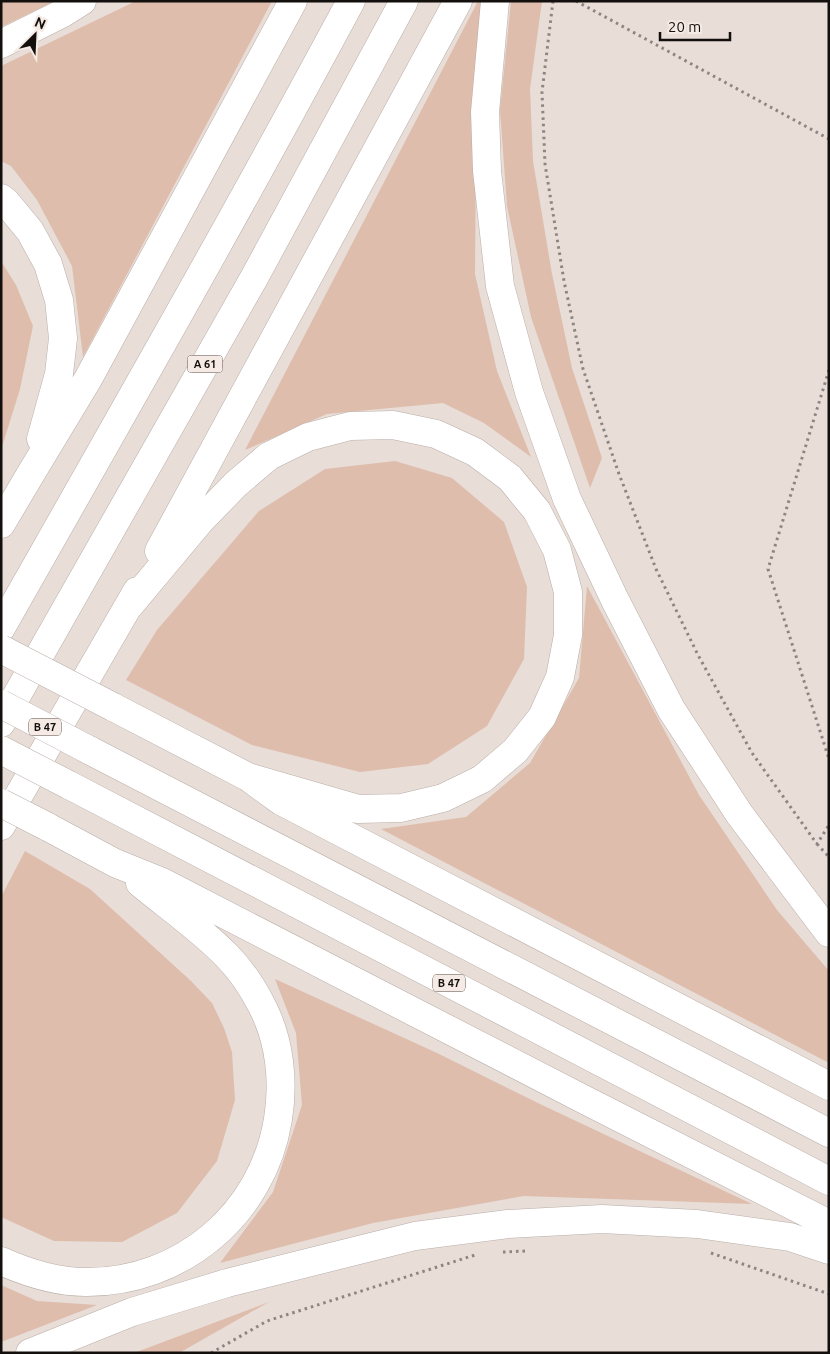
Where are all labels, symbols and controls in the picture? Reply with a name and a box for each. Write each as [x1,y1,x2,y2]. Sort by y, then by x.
north arrow [10,10,60,60]
scale bar [660,10,730,42]
text: N [32,14,48,33]
text: 20 m [668,18,701,35]
road number: A 61 [188,356,222,372]
road number: B 47 [29,719,61,736]
road number: B 47 [433,974,465,991]

